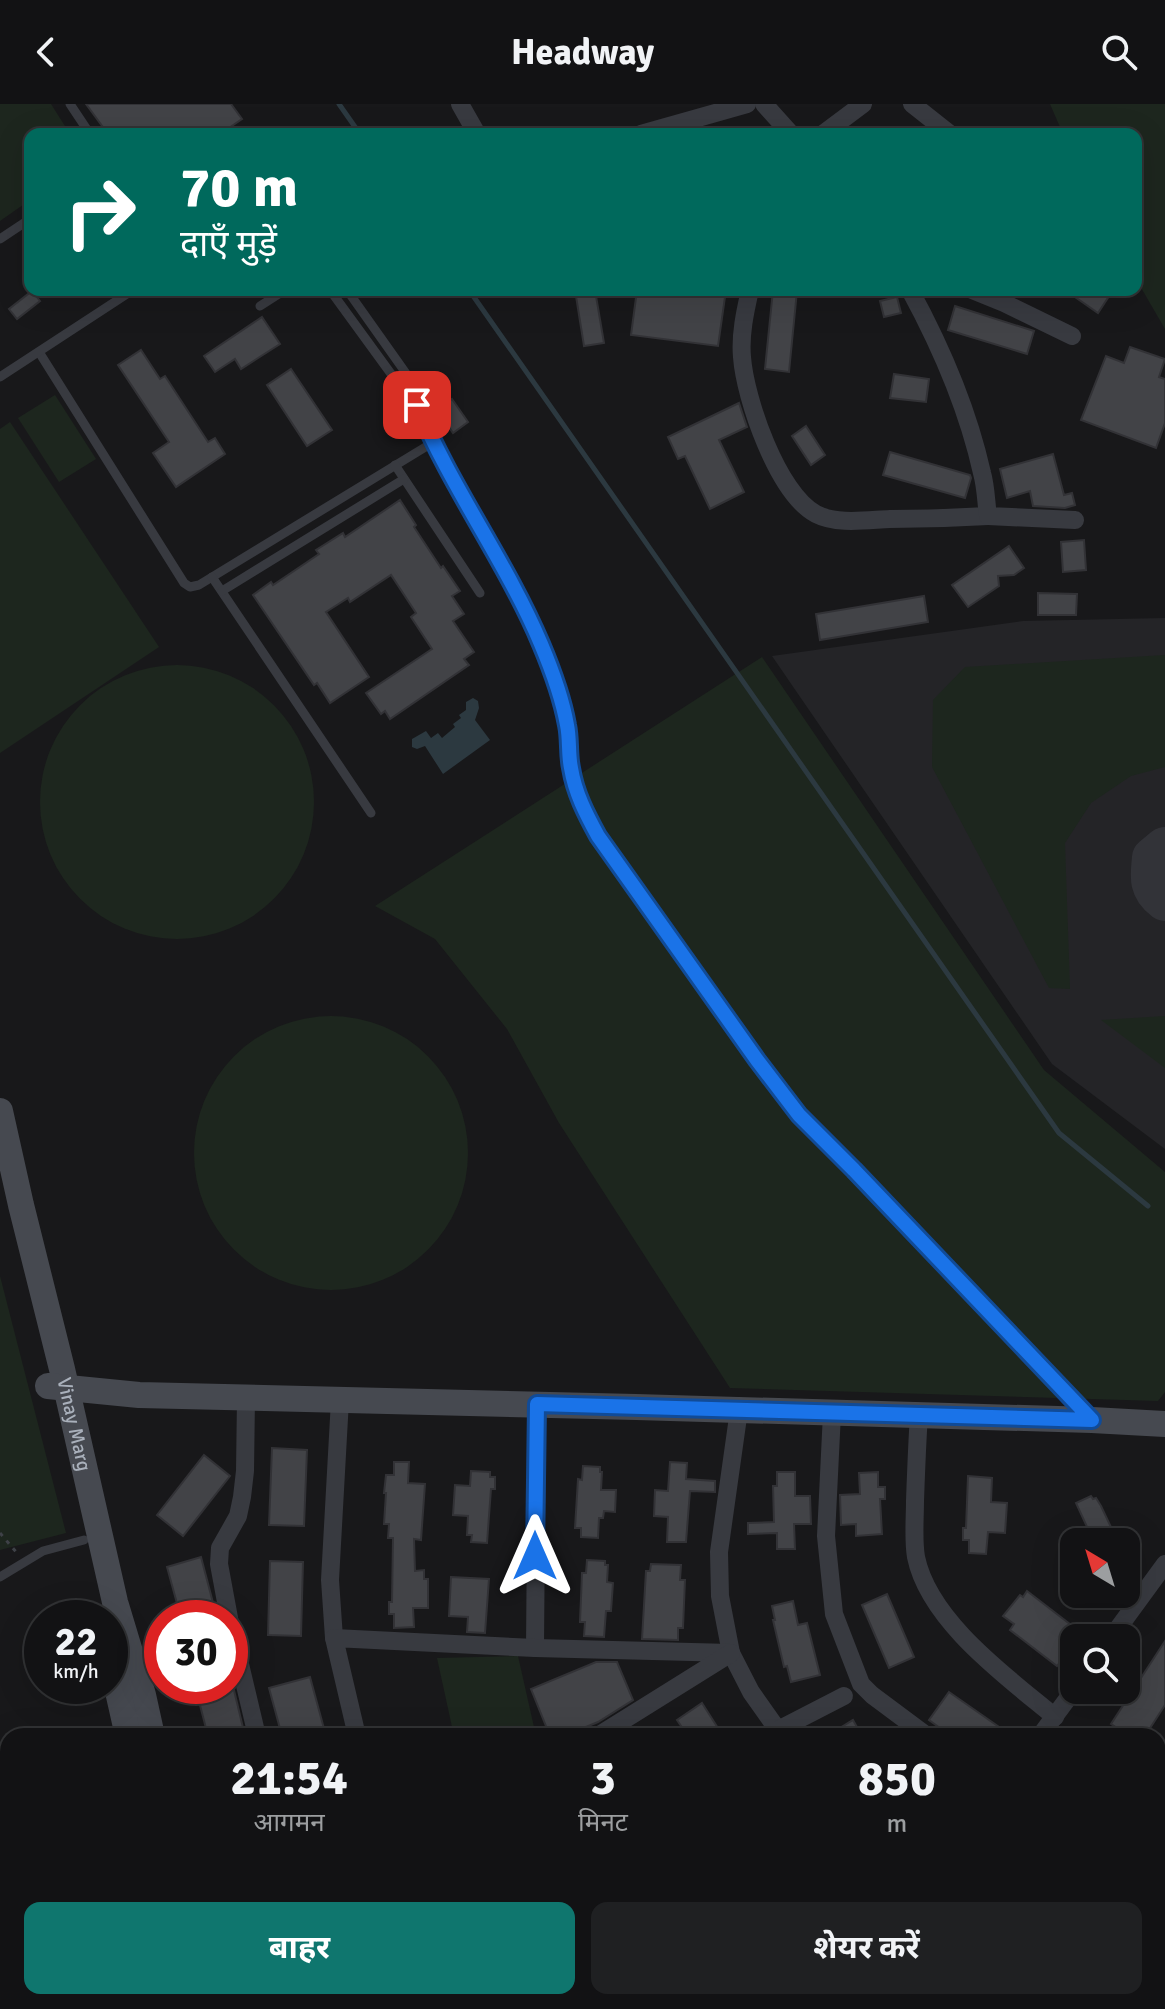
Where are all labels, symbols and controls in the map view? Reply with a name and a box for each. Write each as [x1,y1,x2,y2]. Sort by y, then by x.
icon: back [24,30,68,74]
text: Headway [511,30,654,75]
icon: search [1097,30,1141,74]
text: 70 m [180,153,298,222]
icon: right [48,160,152,264]
text: दाएँ मुड़ें [180,222,277,267]
pin [383,371,451,439]
icon: arrive [395,383,439,427]
street label: Vinay Marg [52,1375,97,1474]
position arrow [493,1514,577,1598]
north arrow [1060,1528,1140,1608]
map controls [1060,1528,1140,1704]
speed limit sign: 30 [144,1600,248,1704]
text: 22 [54,1617,98,1667]
button: search [1060,1624,1140,1704]
text: km/h [53,1659,99,1684]
text: 21:54 [230,1749,348,1808]
text: 3 [590,1749,616,1808]
text: 850 [858,1750,936,1809]
text: आगमन [253,1807,325,1839]
text: मिनट [578,1807,628,1839]
text: m [887,1808,907,1840]
button: बाहर [24,1902,575,1994]
button: शेयर करें [591,1902,1142,1994]

